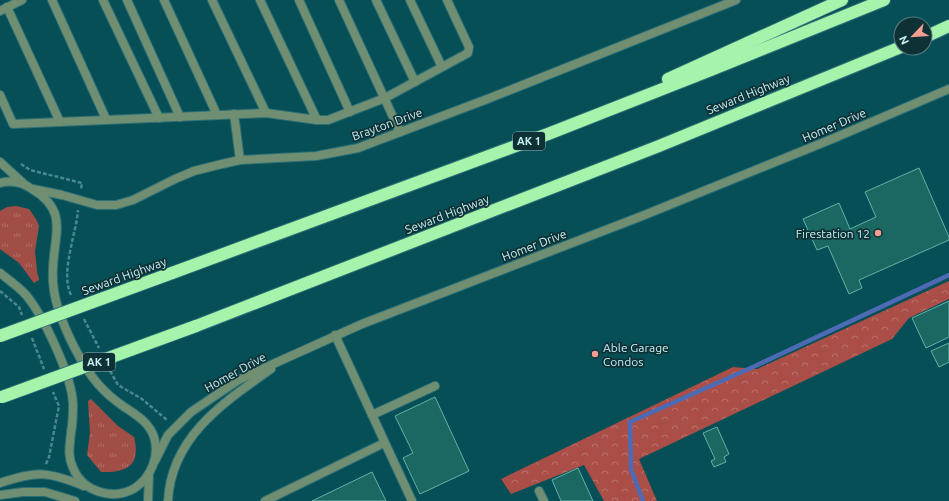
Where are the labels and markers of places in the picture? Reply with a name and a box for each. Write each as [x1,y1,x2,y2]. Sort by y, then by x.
place label: Firestation 12 [796,227,870,240]
marker: Firestation 12 [873,228,883,238]
place label: Able Garage Condos [603,341,669,368]
marker: Able Garage Condos [590,349,600,359]

